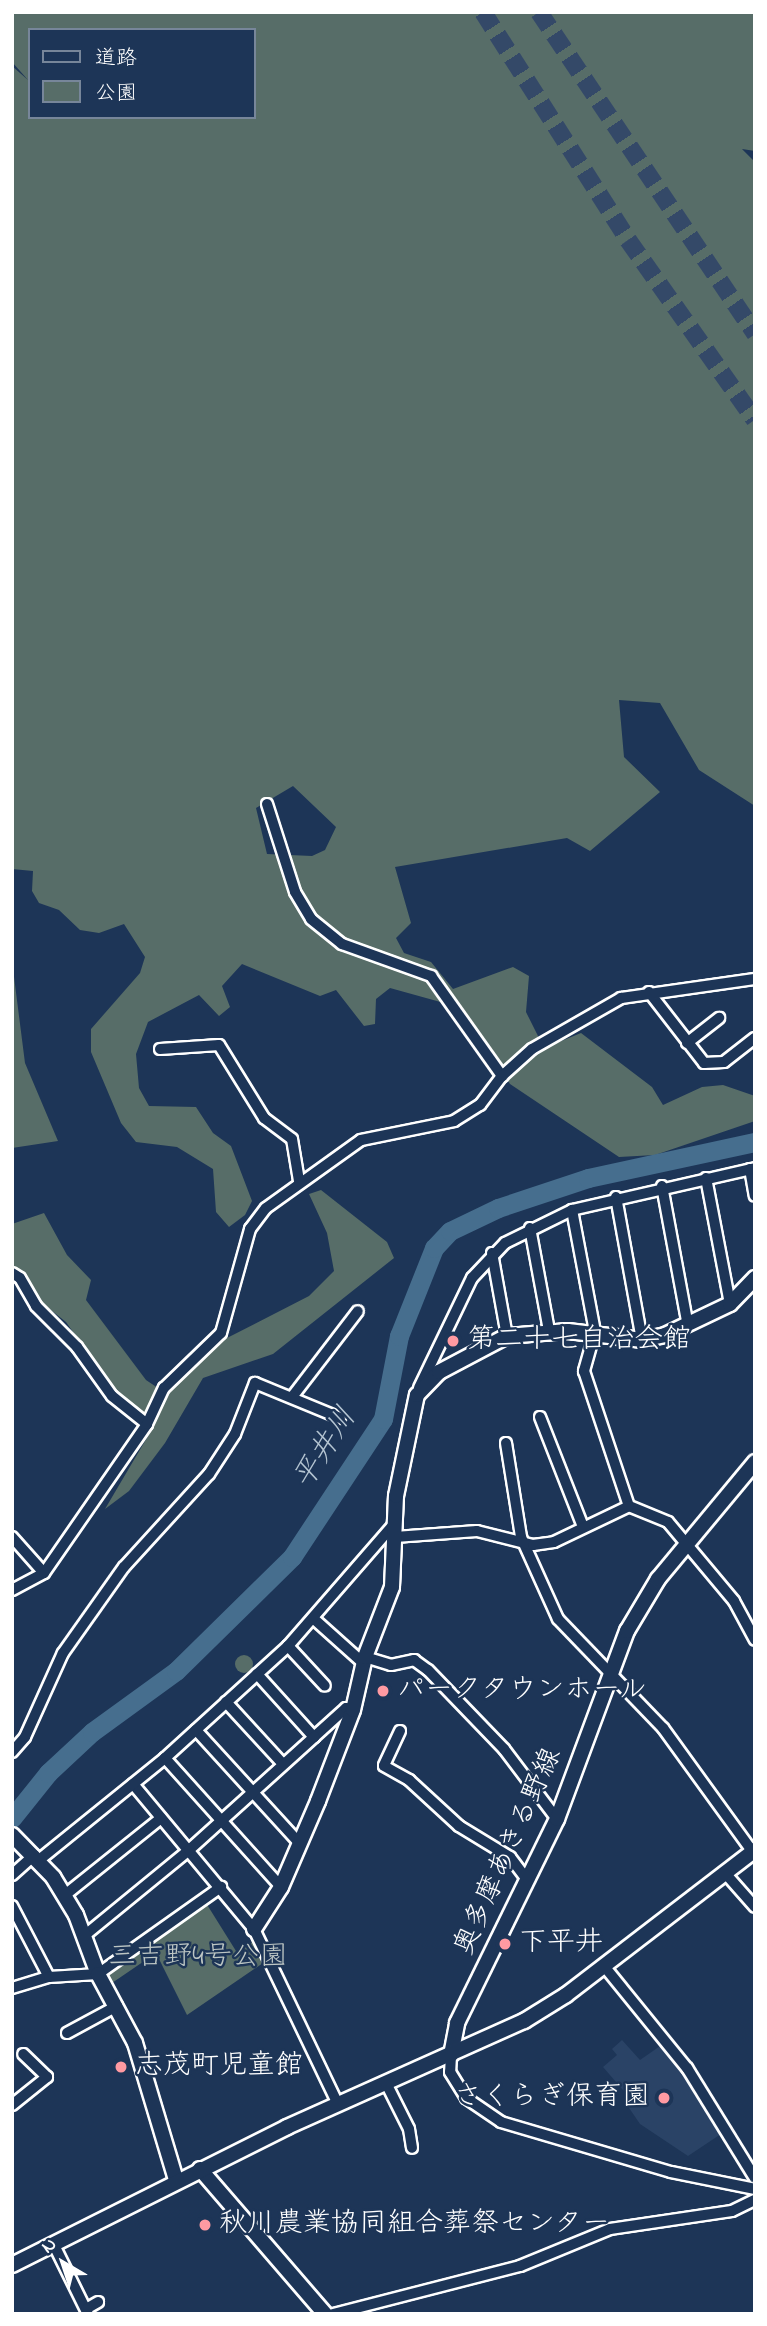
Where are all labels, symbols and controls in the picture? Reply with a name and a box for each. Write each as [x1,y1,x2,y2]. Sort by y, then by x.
legend [28,28,256,119]
text: 道路 [95,44,137,74]
text: 公園 [95,79,137,109]
place label: 第二十七自治会館 [467,1324,691,1358]
marker: 第二十七自治会館 [445,1333,461,1349]
water label: 平井川 [286,1401,366,1497]
place label: パークタウンホール [397,1674,649,1708]
marker: パークタウンホール [375,1683,391,1699]
street label: 奥多摩あきる野線 [448,1743,570,1961]
place label: 下平井 [519,1927,603,1961]
marker: 下平井 [497,1936,513,1952]
park label: 三吉野4号公園 [108,1941,288,1975]
place label: 志茂町児童館 [135,2050,303,2084]
marker: 志茂町児童館 [113,2059,129,2075]
place label: さくらぎ保育園 [454,2081,650,2115]
marker: さくらぎ保育園 [656,2090,672,2106]
place label: 秋川農業協同組合葬祭センター [219,2208,611,2242]
marker: 秋川農業協同組合葬祭センター [197,2217,213,2233]
north arrow [28,2228,98,2298]
text: N [36,2232,63,2261]

